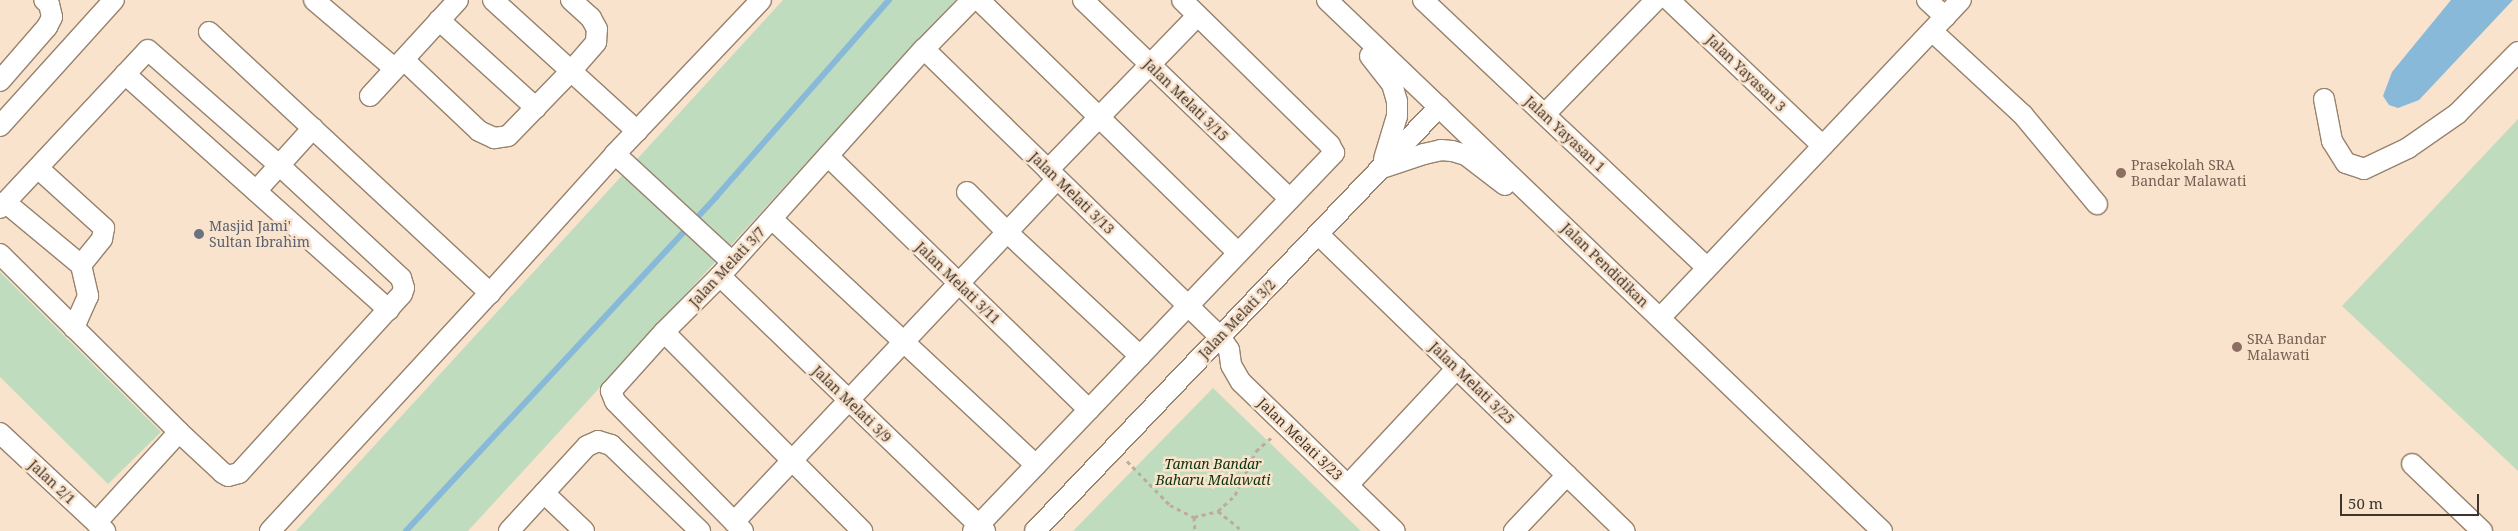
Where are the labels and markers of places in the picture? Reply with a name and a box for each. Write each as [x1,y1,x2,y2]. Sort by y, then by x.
place label: Prasekolah SRA Bandar Malawati [2131,157,2246,190]
marker: Prasekolah SRA Bandar Malawati [2115,167,2127,179]
place label: Masjid Jami' Sultan Ibrahim [209,218,310,250]
marker: Masjid Jami' Sultan Ibrahim [193,228,205,240]
place label: SRA Bandar Malawati [2247,331,2326,364]
marker: SRA Bandar Malawati [2231,341,2243,353]

